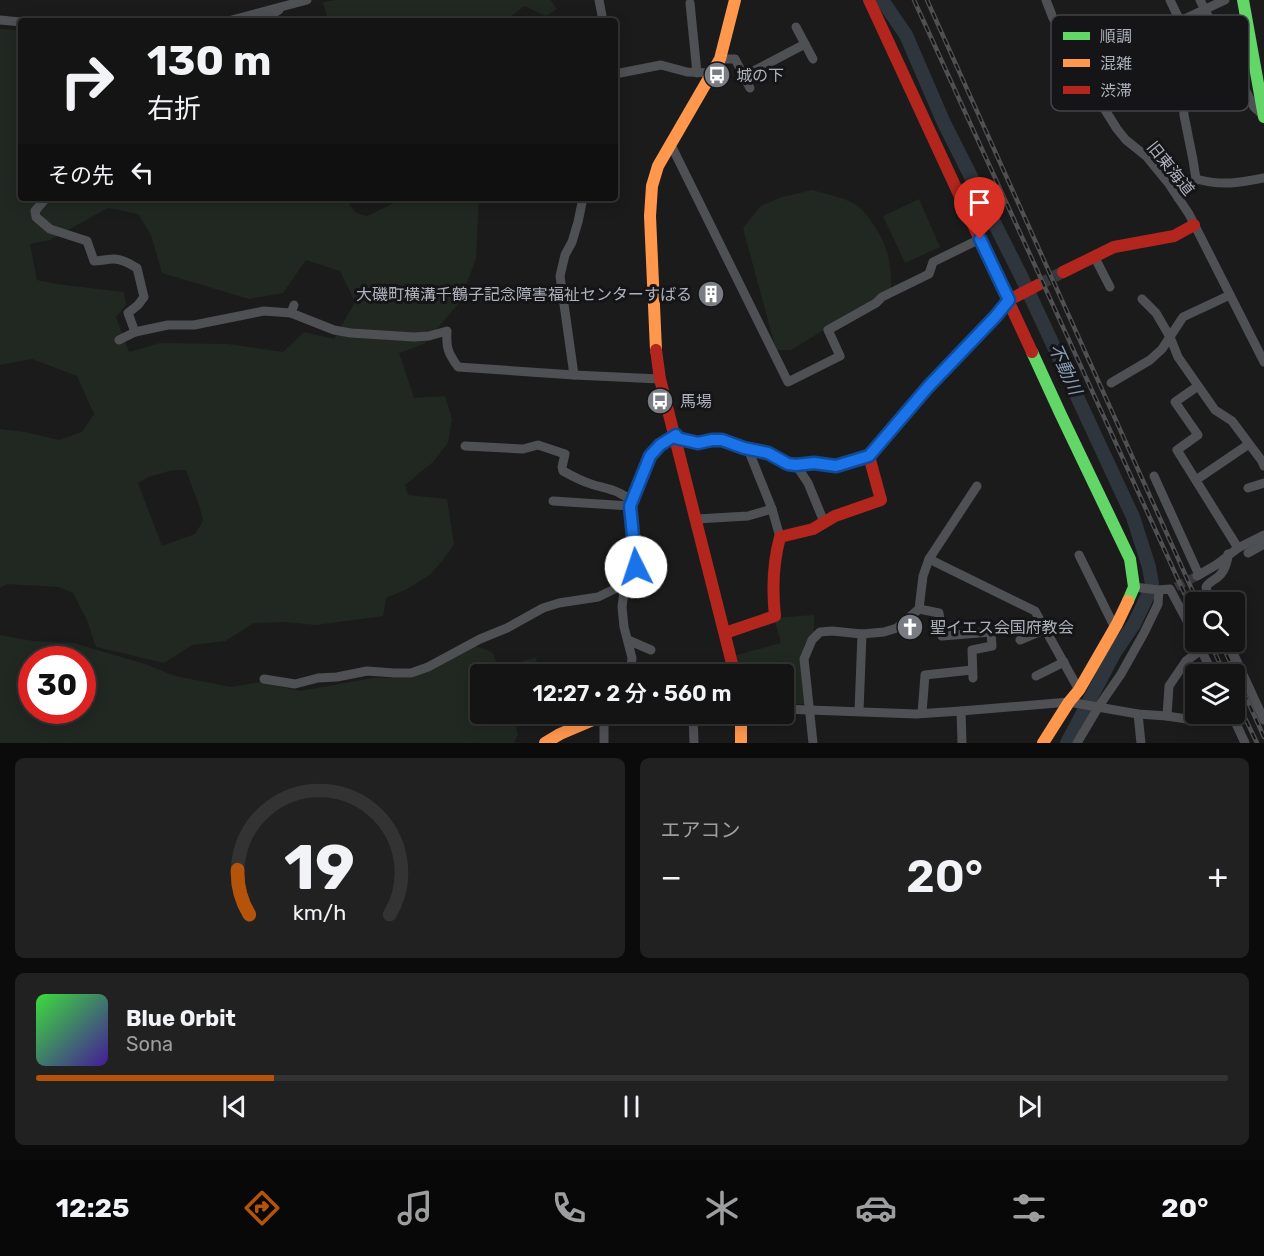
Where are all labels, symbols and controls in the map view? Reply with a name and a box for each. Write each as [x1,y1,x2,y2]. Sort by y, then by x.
legend [1051,15,1249,111]
text: 順調 [1100,27,1132,46]
text: 130 m [147,36,272,86]
icon: right [48,42,126,120]
text: 混雑 [1100,54,1132,73]
bus stop icon: 城の下 [702,60,732,90]
place label: 城の下 [736,66,784,85]
text: 渋滞 [1100,81,1132,100]
text: 右折 [147,93,201,125]
street label: 旧東海道 [1143,137,1198,199]
icon: left [126,156,159,189]
text: その先 [48,162,114,189]
pin [954,177,1005,239]
icon: arrive [963,186,996,219]
building icon: 大磯町横溝千鶴子記念障害福祉センターすばる [696,279,726,309]
place label: 大磯町横溝千鶴子記念障害福祉センターすばる [356,285,692,304]
water label: 不動川 [1044,340,1087,400]
bus stop icon: 馬場 [645,386,675,416]
place label: 馬場 [680,392,712,411]
position arrow [604,535,668,599]
map controls [1185,592,1245,724]
button: search [1185,592,1245,652]
church icon: 聖イエス会国府教会 [895,612,925,642]
place label: 聖イエス会国府教会 [930,618,1074,637]
speed limit sign: 30 [18,646,96,724]
button: layers [1185,664,1245,724]
text: 12:27 · 2 分 · 560 m [532,680,732,707]
text: エアコン [661,818,741,842]
text: 19 [284,831,355,905]
text: 20° [906,850,983,903]
text: − [661,857,682,896]
text: + [1207,857,1228,896]
text: km/h [293,900,347,925]
text: Blue Orbit [126,1005,236,1032]
text: Sona [126,1032,173,1056]
icon: previous [218,1090,251,1123]
icon: pause [615,1090,648,1123]
icon: next [1013,1090,1046,1123]
icon: directions [241,1187,283,1229]
icon: music [394,1187,436,1229]
icon: phone [548,1187,590,1229]
icon: climate [701,1187,743,1229]
icon: car [855,1187,897,1229]
icon: filters [1008,1187,1050,1229]
text: 12:25 [56,1192,130,1224]
text: 20° [1161,1192,1208,1224]

